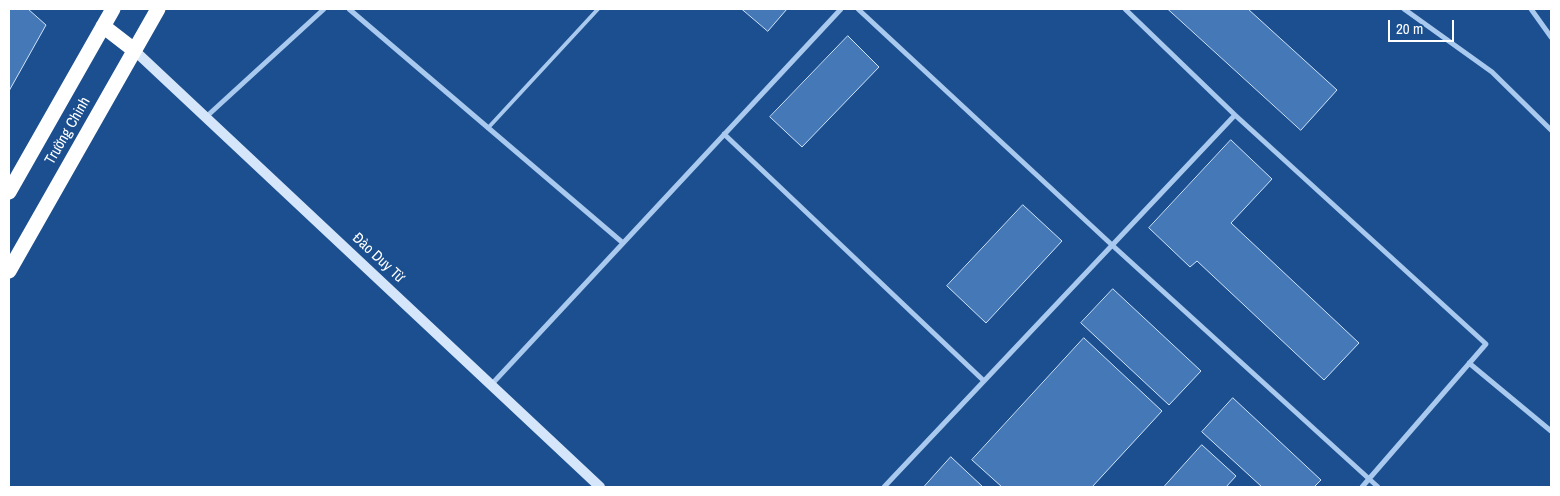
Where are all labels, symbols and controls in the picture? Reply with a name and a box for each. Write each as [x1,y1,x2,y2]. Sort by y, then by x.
scale bar [1390,10,1456,42]
text: 20 m [1396,18,1423,39]
street label: Trường Chinh [42,94,94,168]
street label: Đào Duy Từ [348,229,408,287]

